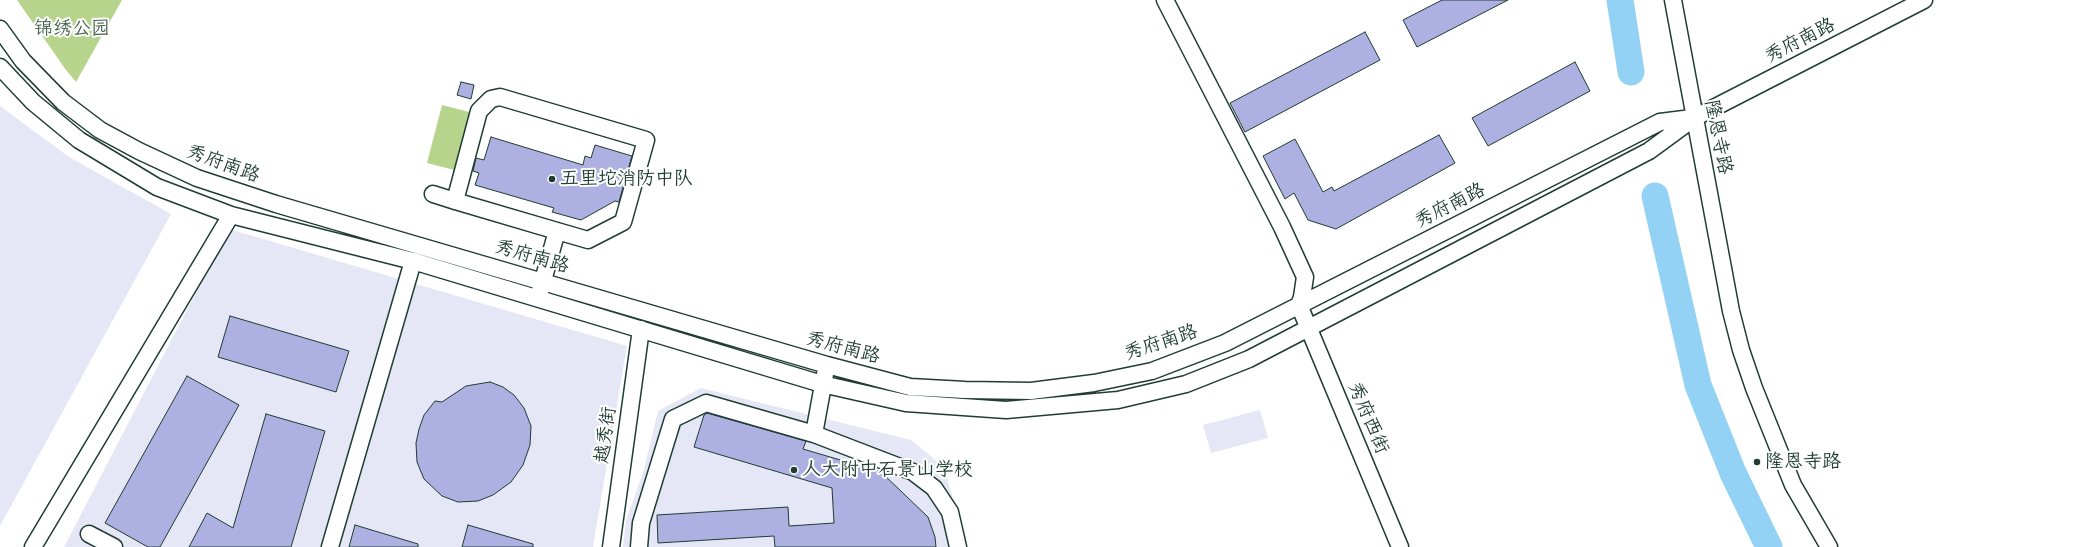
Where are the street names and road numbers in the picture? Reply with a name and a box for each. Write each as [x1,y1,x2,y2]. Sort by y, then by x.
street label: 秀府南路 [1761,14,1839,68]
street label: 隆恩寺路 [1700,98,1736,176]
street label: 秀府南路 [183,140,263,188]
street label: 秀府南路 [1411,179,1489,233]
street label: 秀府南路 [492,236,572,278]
street label: 秀府南路 [1121,320,1201,366]
street label: 秀府南路 [803,327,883,369]
street label: 秀府西街 [1343,379,1393,457]
street label: 越秀街 [591,405,621,465]

